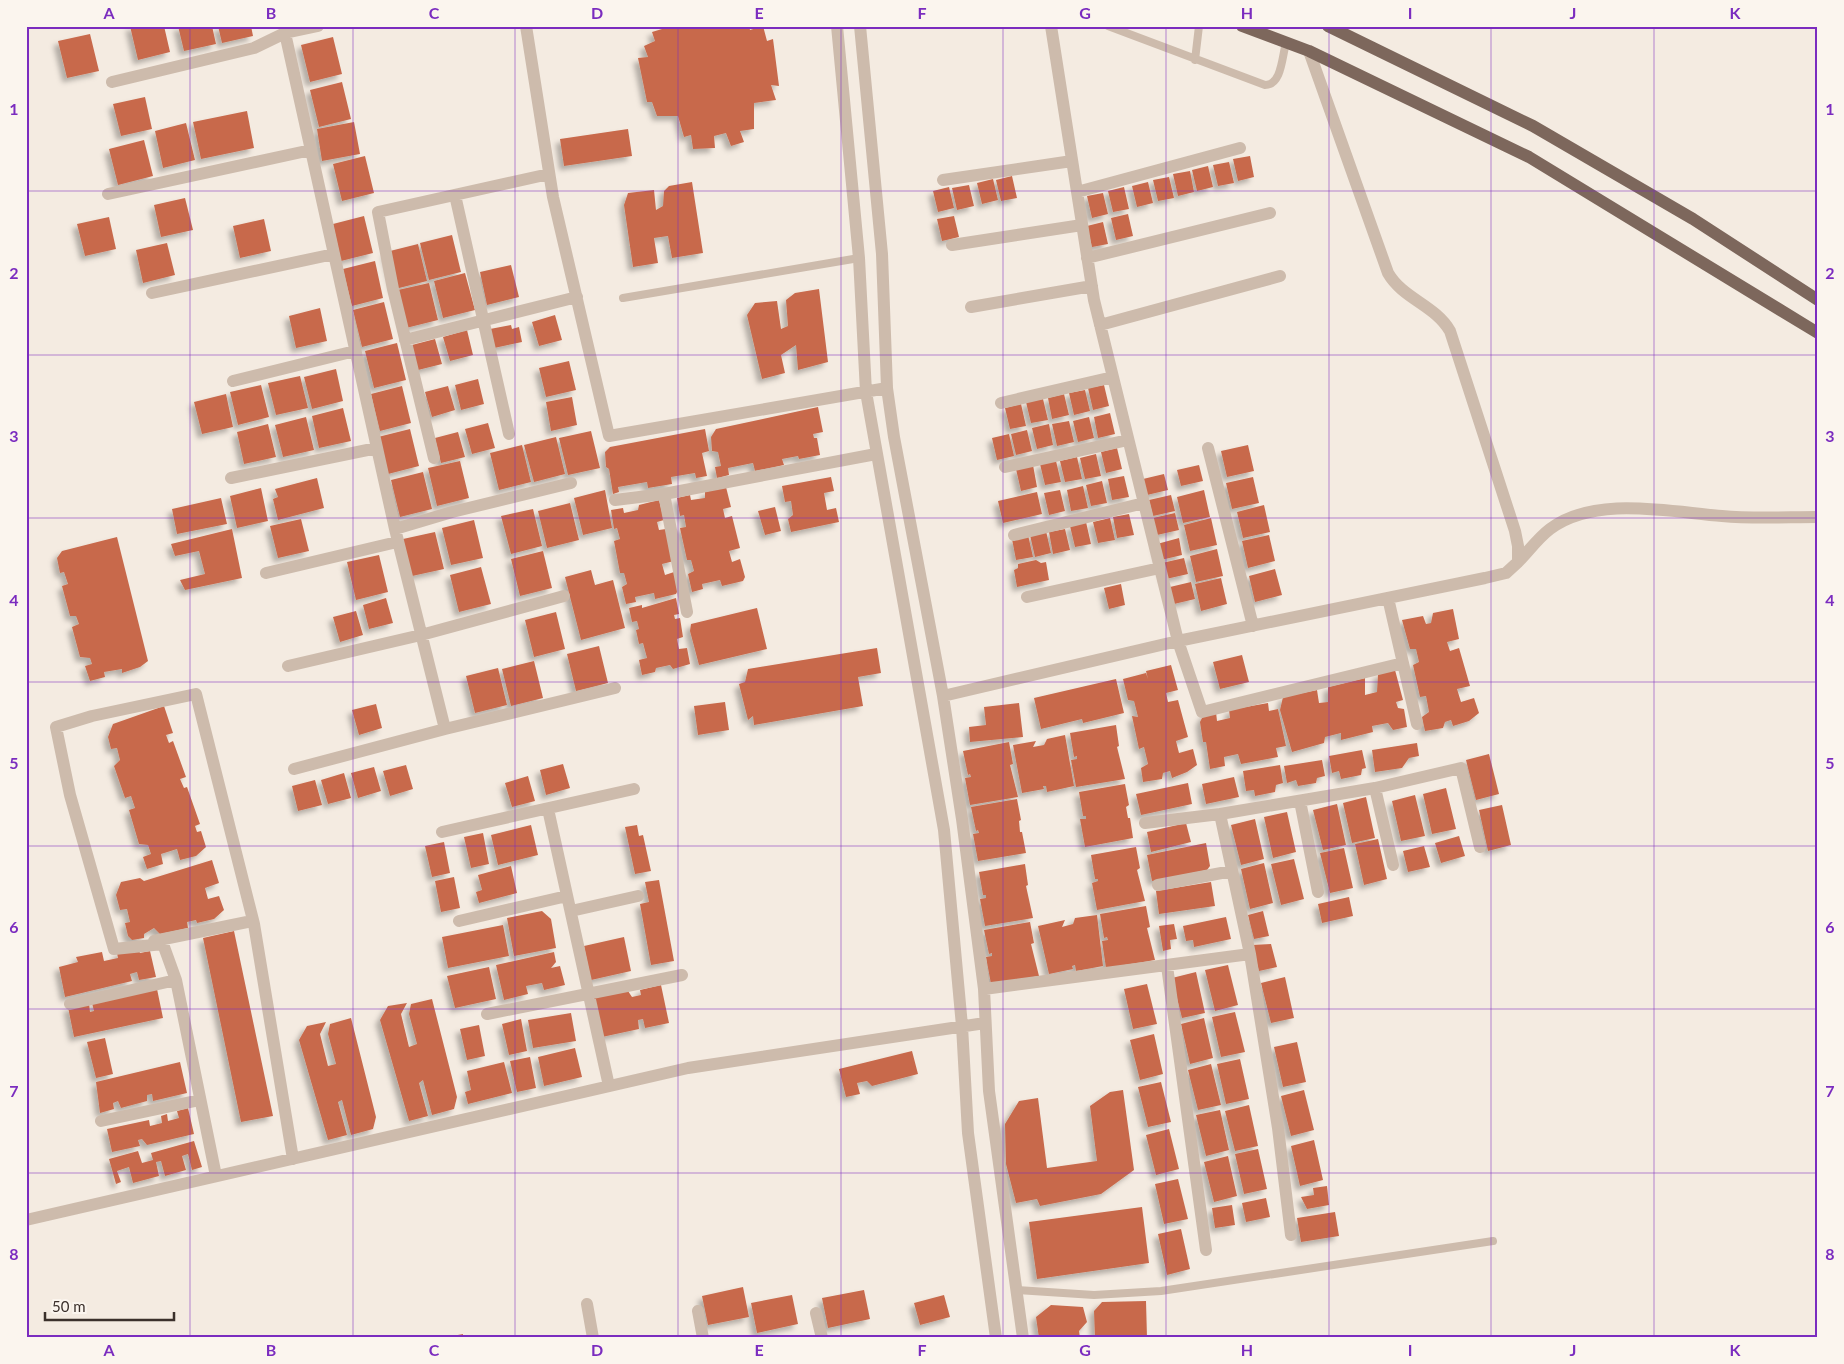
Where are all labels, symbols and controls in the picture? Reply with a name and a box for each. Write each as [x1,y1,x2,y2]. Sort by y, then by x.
text: A [102,3,115,22]
text: B [266,3,276,22]
text: C [429,3,440,22]
text: D [591,3,603,22]
text: E [754,3,764,22]
text: F [917,3,927,22]
text: G [1079,3,1091,22]
text: H [1241,3,1253,22]
text: I [1408,3,1412,22]
text: J [1570,3,1576,22]
text: K [1730,3,1742,22]
text: 1 [9,99,19,118]
text: 1 [1825,99,1835,118]
text: 2 [9,263,19,282]
text: 2 [1825,263,1835,282]
text: 3 [9,426,19,445]
text: 3 [1825,426,1835,445]
text: 4 [9,590,19,609]
text: 4 [1825,590,1835,609]
text: 5 [9,753,19,772]
text: 5 [1825,753,1835,772]
text: 6 [9,917,19,936]
text: 6 [1825,917,1835,936]
text: 7 [9,1081,19,1100]
text: 7 [1825,1081,1835,1100]
text: 8 [9,1244,19,1263]
text: 8 [1825,1244,1835,1263]
scale bar [45,1289,174,1321]
text: 50 m [52,1297,86,1315]
text: A [102,1340,115,1359]
text: B [266,1340,276,1359]
text: C [429,1340,440,1359]
text: D [591,1340,603,1359]
text: E [754,1340,764,1359]
text: F [917,1340,927,1359]
text: G [1079,1340,1091,1359]
text: H [1241,1340,1253,1359]
text: I [1408,1340,1412,1359]
text: J [1570,1340,1576,1359]
text: K [1730,1340,1742,1359]

